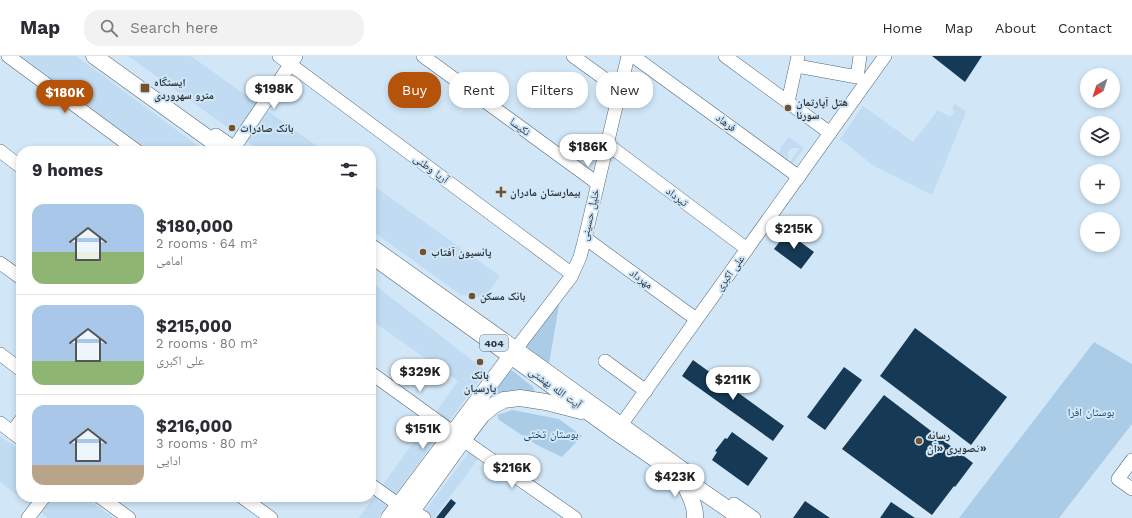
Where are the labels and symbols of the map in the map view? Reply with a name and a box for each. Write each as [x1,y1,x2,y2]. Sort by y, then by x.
north arrow [1080,68,1120,108]
place label: ایستگاه مترو سهروردی [154,76,214,103]
pin: $198K [246,76,302,110]
pin: $180K [37,80,93,114]
marker: ایستگاه مترو سهروردی [139,82,151,94]
place label: هتل آپارتمان سورنا [796,96,848,122]
marker: هتل آپارتمان سورنا [783,103,793,113]
street label: فرهاد [713,111,739,135]
street label: نکیسا [507,115,533,139]
place label: بانک صادرات [240,122,294,135]
marker: بانک صادرات [227,123,237,133]
pin: $186K [560,134,616,168]
street label: آریا وطنی [411,152,451,186]
street label: تیرداد [664,185,691,210]
marker: بیمارستان مادران [495,186,507,198]
place label: بیمارستان مادران [510,186,581,200]
street label: خلیل حسینی [578,188,602,242]
pin: $215K [766,216,822,250]
place label: پانسیون آفتاب [431,246,492,260]
marker: پانسیون آفتاب [418,247,428,257]
street label: علی‌ اکبری [713,252,748,293]
street label: مهرداد [627,266,655,292]
place label: بانک مسکن [480,290,525,304]
marker: بانک مسکن [467,291,477,301]
road number: 404 [480,335,508,351]
marker: بانک پارسیان [475,357,485,367]
pin: $329K [392,359,448,393]
street label: آیت الله بهشتی [526,365,584,411]
pin: $211K [705,367,761,401]
place label: بانک پارسیان [464,369,497,396]
park label: بوستان افرا [1068,406,1114,419]
pin: $151K [395,416,451,450]
park label: بوستان تختی [524,428,578,441]
place label: رسانه تصویری «آن» [927,429,987,456]
marker: رسانه تصویری «آن» [914,436,924,446]
pin: $216K [484,455,540,489]
pin: $423K [647,464,703,498]

